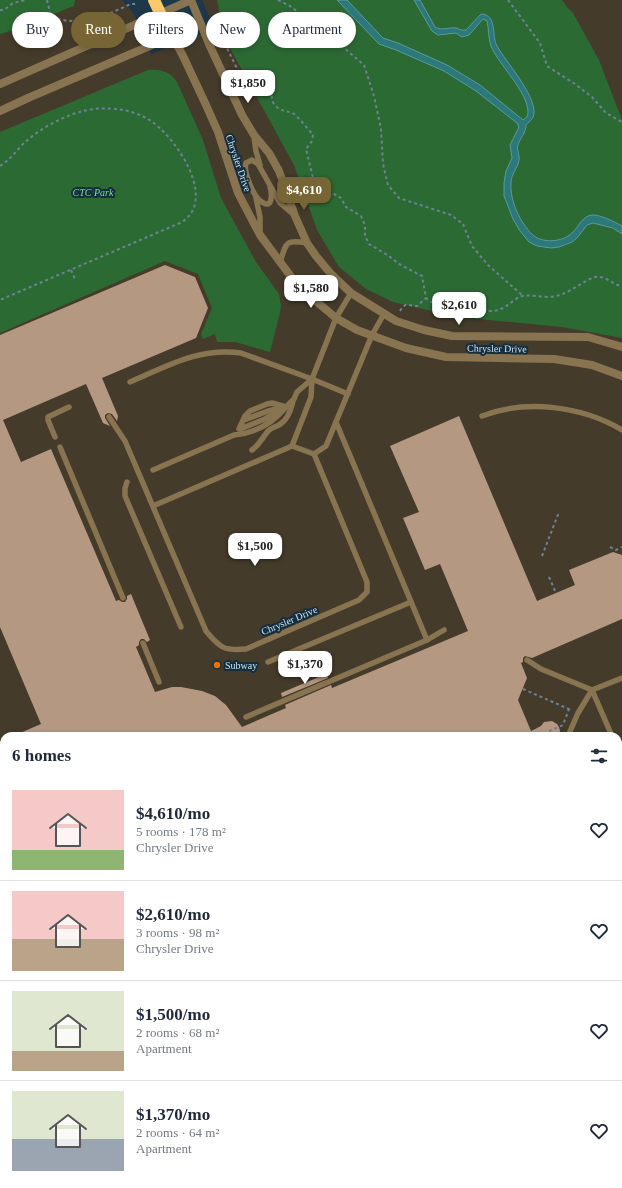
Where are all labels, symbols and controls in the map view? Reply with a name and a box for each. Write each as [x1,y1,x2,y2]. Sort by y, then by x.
chip: Buy [12,12,63,48]
chip: Rent [71,12,126,48]
chip: Filters [134,12,198,48]
chip: New [206,12,260,48]
chip: Apartment [268,12,356,48]
pin: $1,850 [215,70,281,104]
text: $1,850 [230,75,266,90]
street label: Chrysler Drive [224,133,254,194]
pin: $4,610 [271,177,337,211]
text: $4,610 [286,182,322,197]
park label: CTC Park [73,187,114,198]
pin: $1,580 [278,275,344,309]
text: $1,580 [293,280,329,295]
pin: $2,610 [426,292,492,326]
text: $2,610 [441,297,477,312]
street label: Chrysler Drive [467,342,527,355]
pin: $1,500 [222,533,288,567]
text: $1,500 [237,538,273,553]
street label: Chrysler Drive [260,604,319,637]
pin: $1,370 [272,651,338,685]
text: $1,370 [287,656,323,671]
marker: Subway [212,660,222,670]
place label: Subway [225,660,257,671]
icon: filters [588,745,610,767]
text: 6 homes [12,746,71,765]
text: $4,610/mo [136,804,210,823]
icon: home [44,806,92,854]
icon: heart [588,819,610,841]
text: 5 rooms · 178 m² [136,824,226,839]
text: Chrysler Drive [136,840,214,855]
text: $2,610/mo [136,905,210,924]
icon: home [44,907,92,955]
icon: heart [588,920,610,942]
text: 3 rooms · 98 m² [136,925,219,940]
text: Chrysler Drive [136,941,214,956]
text: $1,500/mo [136,1005,210,1024]
icon: home [44,1007,92,1055]
icon: heart [588,1020,610,1042]
text: 2 rooms · 68 m² [136,1025,219,1040]
text: Apartment [136,1041,192,1056]
text: $1,370/mo [136,1105,210,1124]
icon: home [44,1107,92,1155]
icon: heart [588,1120,610,1142]
text: 2 rooms · 64 m² [136,1125,219,1140]
text: Apartment [136,1141,192,1156]

